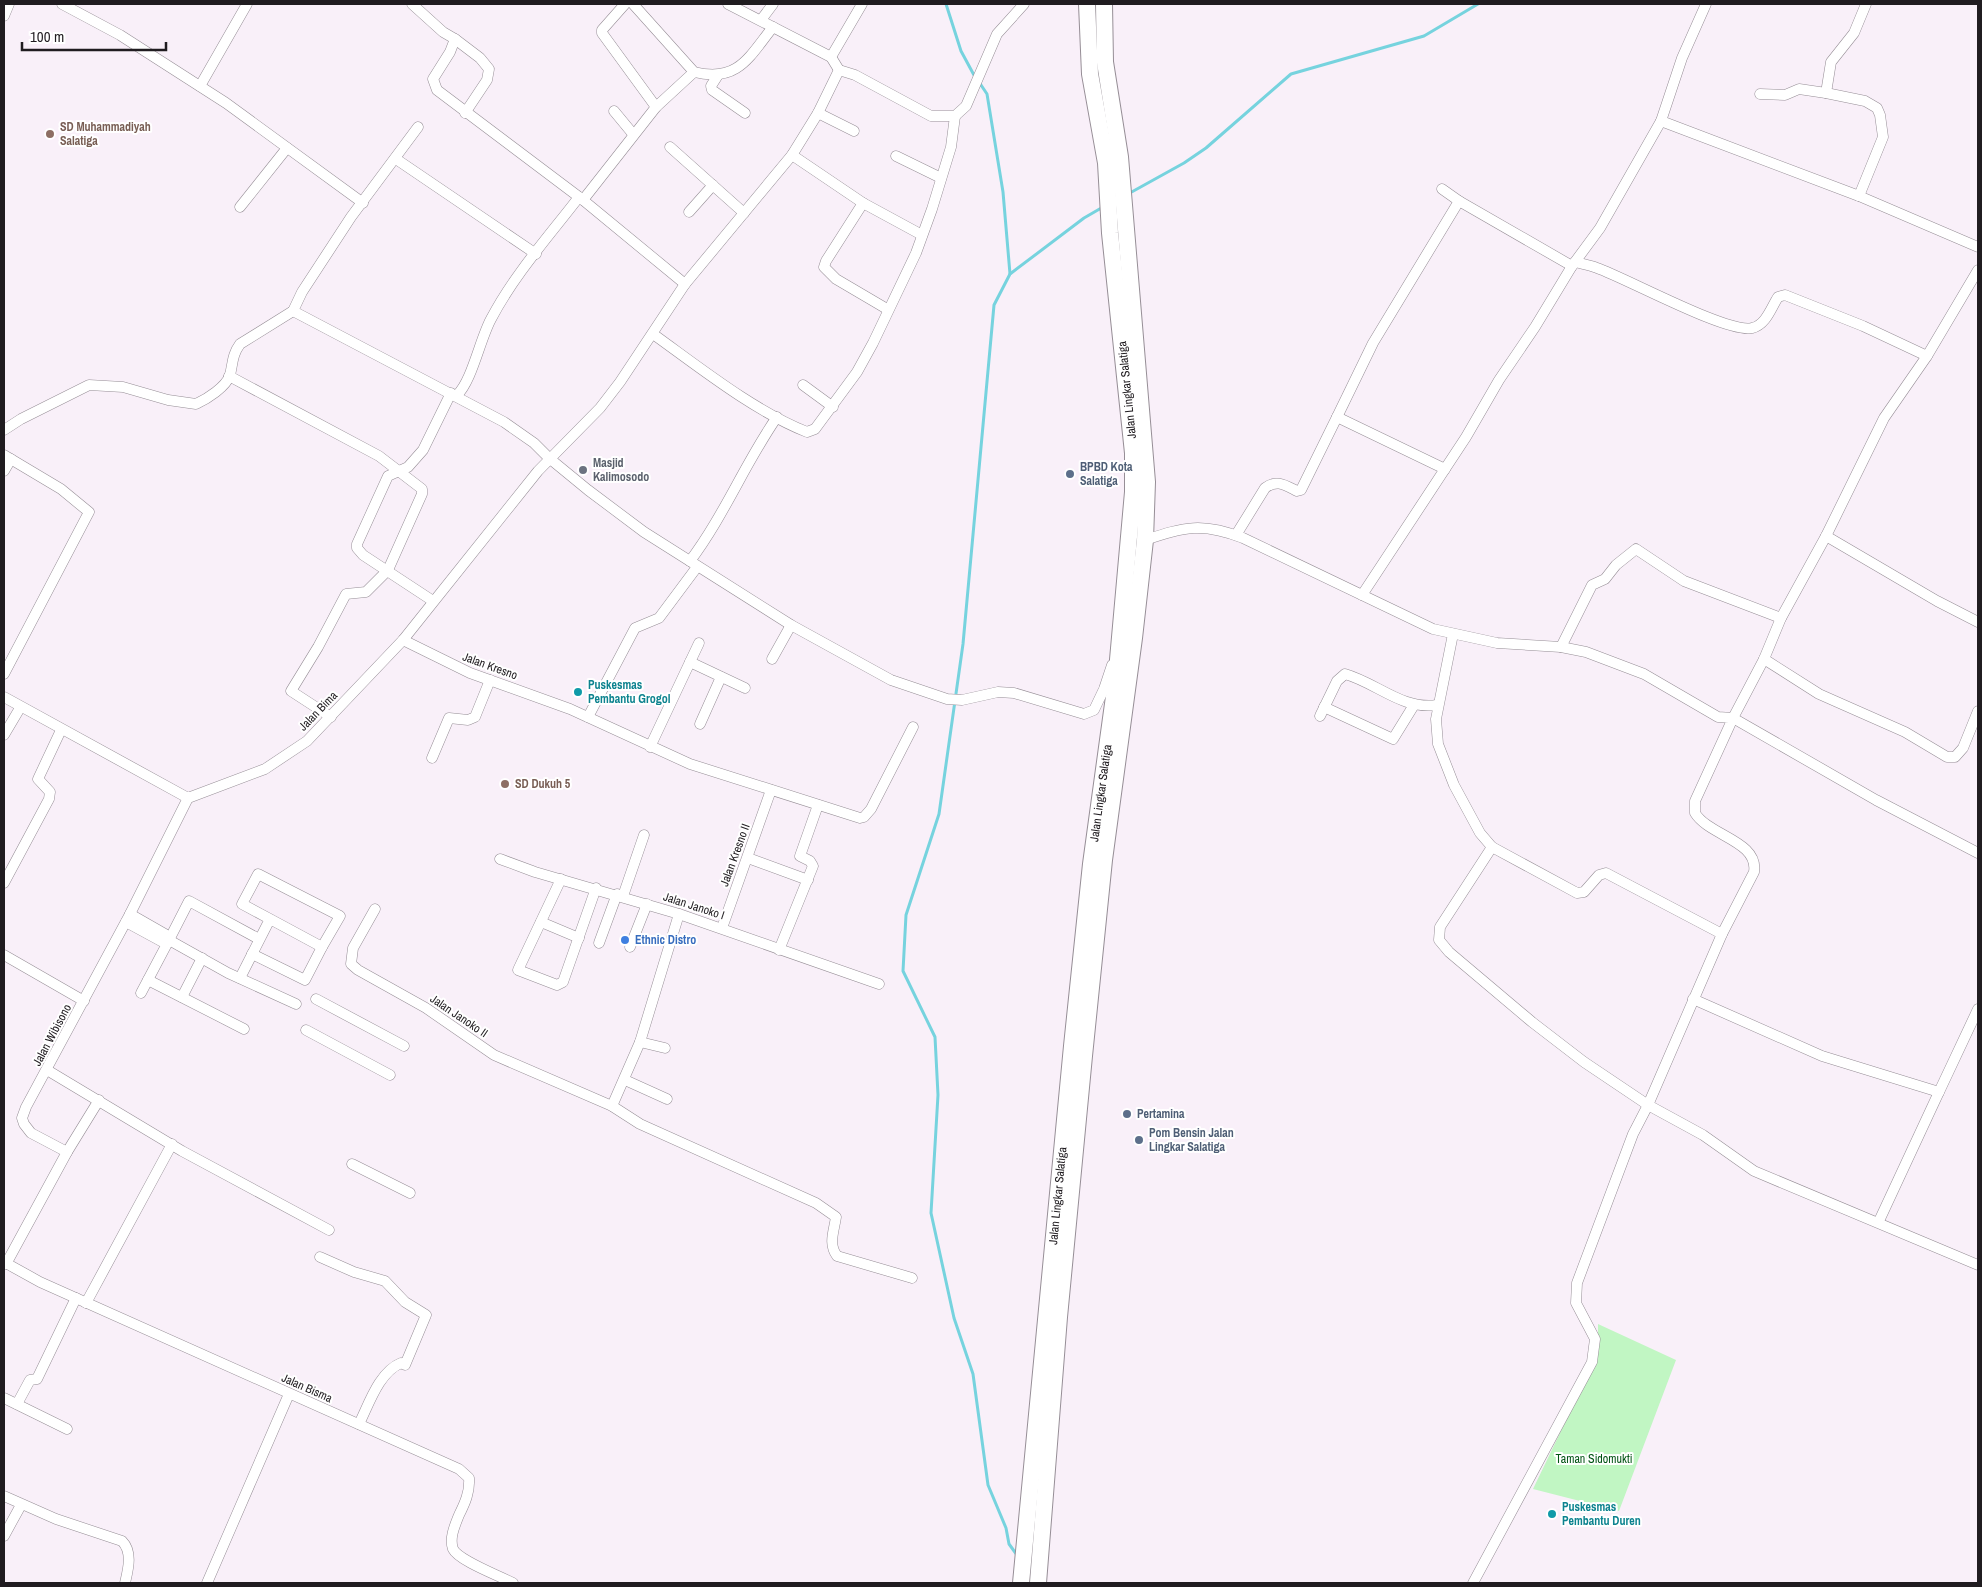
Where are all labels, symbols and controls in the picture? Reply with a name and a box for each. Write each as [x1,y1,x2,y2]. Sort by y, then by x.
scale bar [22,20,166,52]
text: 100 m [30,26,64,47]
place label: SD Muhammadiyah Salatiga [60,119,151,149]
marker: SD Muhammadiyah Salatiga [44,128,56,140]
street label: Jalan Lingkar Salatiga [1114,340,1140,440]
place label: Masjid Kalimosodo [593,455,649,485]
place label: BPBD Kota Salatiga [1080,459,1133,489]
marker: Masjid Kalimosodo [577,464,589,476]
marker: BPBD Kota Salatiga [1064,468,1076,480]
street label: Jalan Kresno [460,649,520,683]
place label: Puskesmas Pembantu Grogol [588,677,671,707]
marker: Puskesmas Pembantu Grogol [572,686,584,698]
street label: Jalan Bima [295,687,341,734]
street label: Jalan Lingkar Salatiga [1086,743,1115,843]
place label: SD Dukuh 5 [515,776,571,792]
marker: SD Dukuh 5 [499,778,511,790]
street label: Jalan Kresno II [716,821,754,889]
street label: Jalan Janoko I [661,889,727,923]
place label: Ethnic Distro [635,932,696,948]
marker: Ethnic Distro [619,934,631,946]
street label: Jalan Janoko II [427,991,491,1041]
street label: Jalan Wibisono [29,1001,75,1069]
place label: Pertamina [1137,1106,1185,1122]
marker: Pertamina [1121,1108,1133,1120]
place label: Pom Bensin Jalan Lingkar Salatiga [1149,1125,1234,1155]
marker: Pom Bensin Jalan Lingkar Salatiga [1133,1134,1145,1146]
street label: Jalan Lingkar Salatiga [1045,1146,1070,1245]
street label: Jalan Bisma [279,1370,335,1407]
park label: Taman Sidomukti [1556,1451,1632,1467]
place label: Puskesmas Pembantu Duren [1562,1499,1641,1529]
marker: Puskesmas Pembantu Duren [1546,1508,1558,1520]

